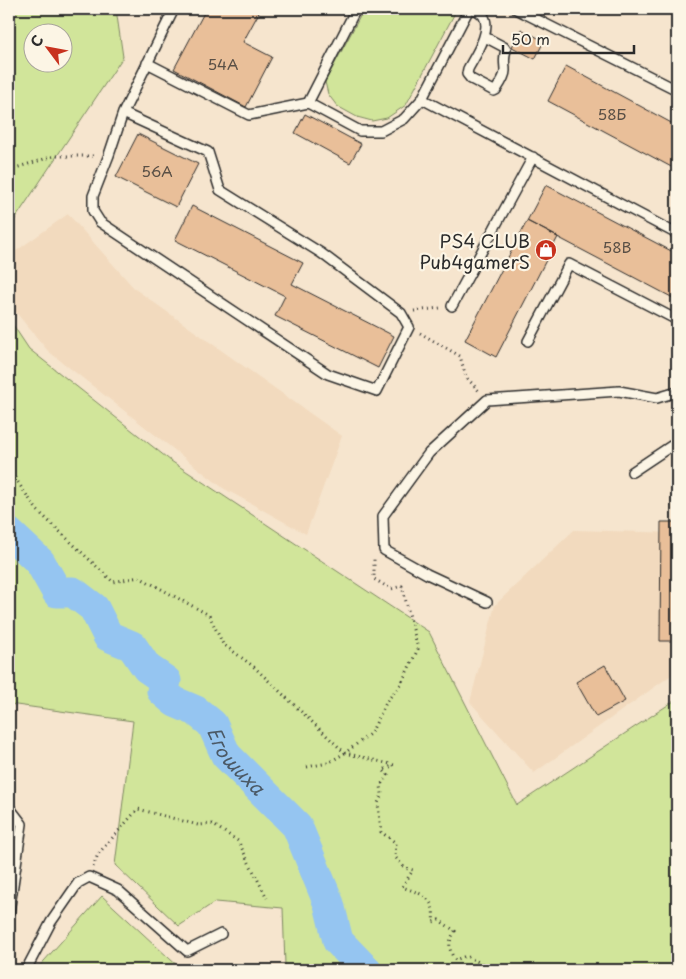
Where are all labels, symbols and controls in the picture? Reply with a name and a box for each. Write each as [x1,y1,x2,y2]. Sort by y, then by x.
north arrow [22,22,72,72]
scale bar [503,22,635,54]
text: 50 m [511,27,550,50]
text: С [25,31,48,51]
house number: 54А [207,52,239,75]
house number: 58Б [598,102,627,125]
house number: 56А [141,159,173,182]
place label: PS4 CLUB Pub4gamerS [419,227,530,275]
house number: 58В [603,235,632,258]
shop icon: PS4 CLUB Pub4gamerS [534,238,558,262]
water label: Егошиха [201,722,273,802]

